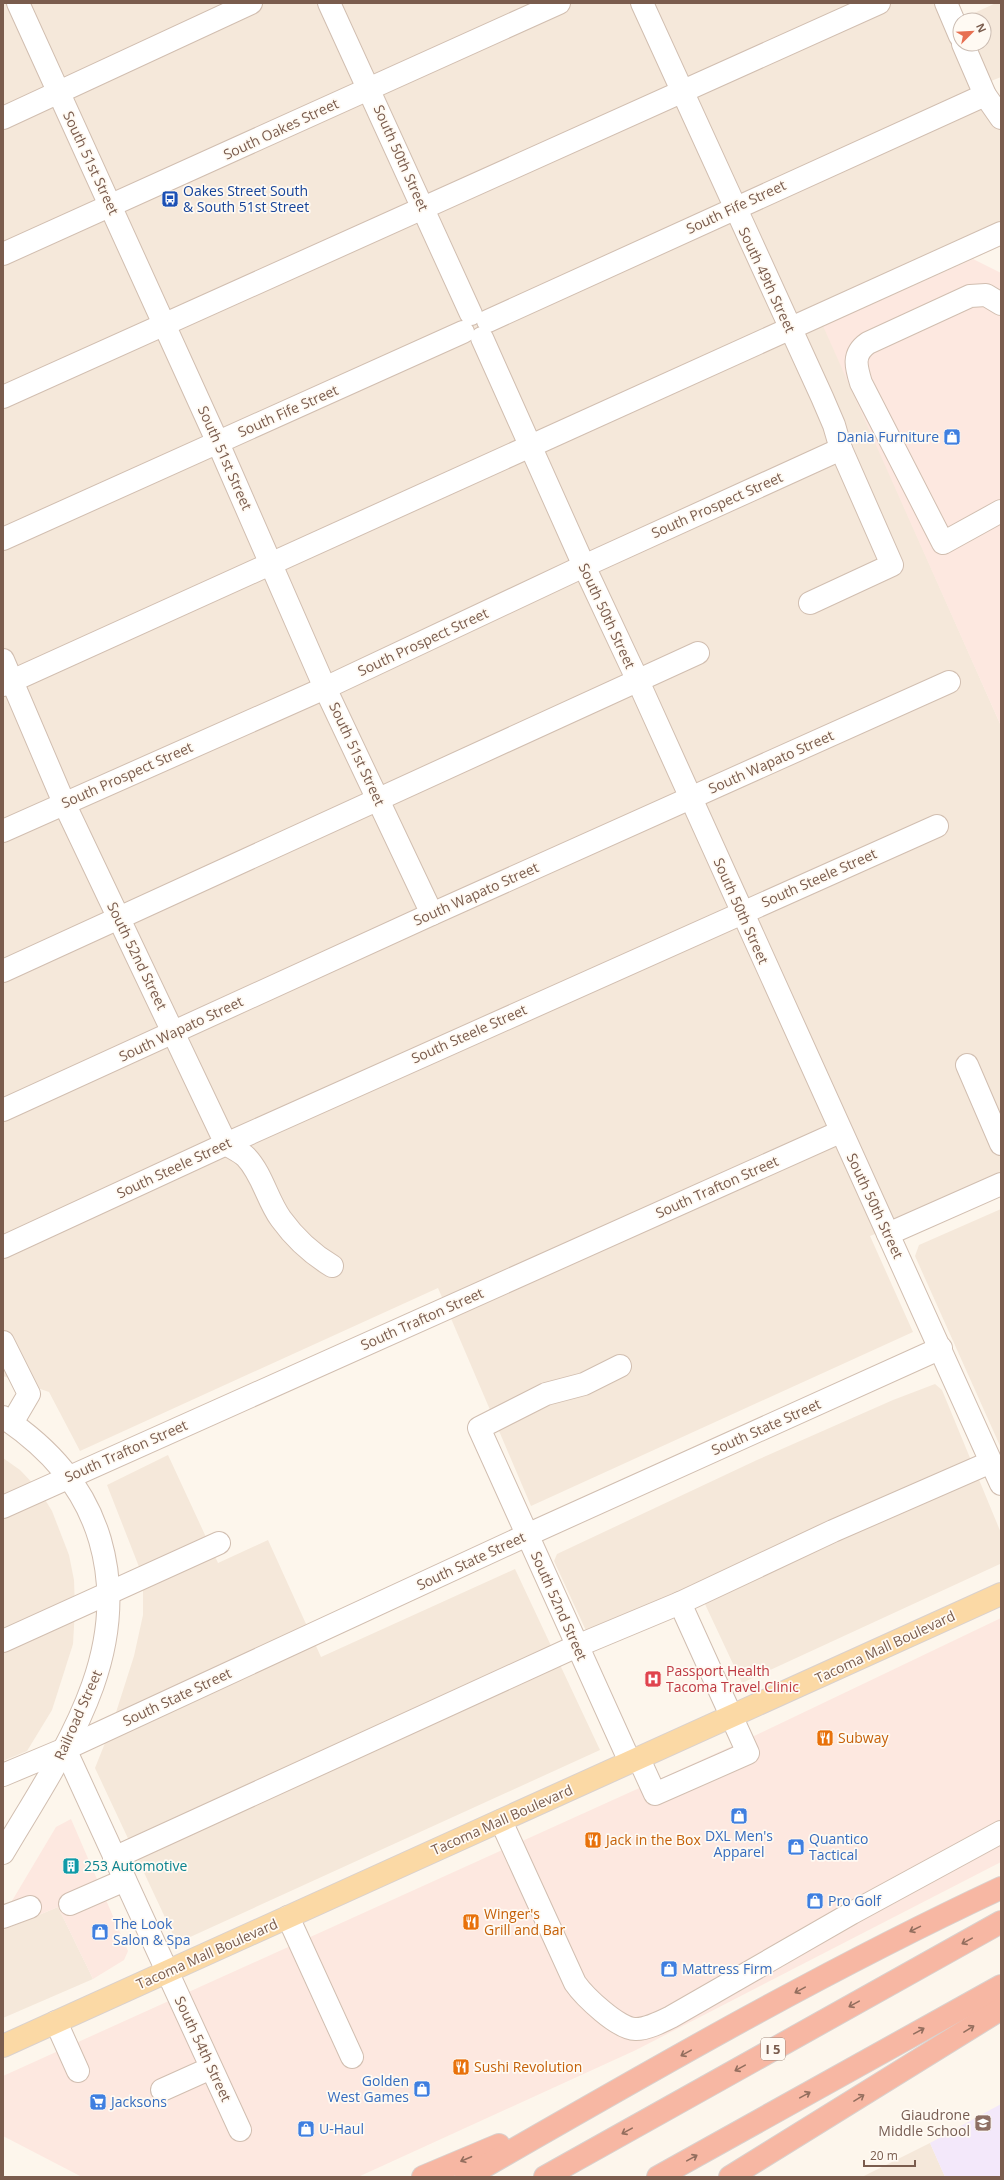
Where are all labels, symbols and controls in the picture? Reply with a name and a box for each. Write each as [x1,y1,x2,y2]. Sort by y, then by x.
north arrow [952,12,992,52]
text: N [973,21,990,35]
street label: South Oakes Street [220,93,342,164]
street label: South 50th Street [370,102,433,214]
street label: South 51st Street [59,108,124,218]
street label: South Fife Street [683,175,789,238]
place label: Oakes Street South & South 51st Street [183,181,309,216]
bus stop icon: Oakes Street South & South 51st Street [160,189,180,209]
street label: South 49th Street [735,224,800,336]
street label: South Fife Street [235,380,341,441]
street label: South 51st Street [194,403,257,513]
place label: Dania Furniture [837,427,939,446]
shop icon: Dania Furniture [942,427,962,447]
street label: South Prospect Street [648,467,786,542]
street label: South 50th Street [575,560,640,672]
street label: South Prospect Street [354,603,491,680]
street label: South 51st Street [325,699,390,809]
street label: South Wapato Street [705,725,836,798]
street label: South Prospect Street [58,737,196,812]
street label: South Steele Street [758,844,880,912]
street label: South 50th Street [710,855,773,967]
street label: South Wapato Street [410,857,541,930]
street label: South 52nd Street [103,899,172,1013]
street label: South Wapato Street [116,991,246,1066]
street label: South Steele Street [408,1000,530,1068]
street label: South Steele Street [113,1133,234,1202]
street label: South 50th Street [843,1150,908,1262]
street label: South Trafton Street [652,1151,781,1222]
street label: South Trafton Street [357,1283,486,1354]
street label: South State Street [708,1394,824,1459]
street label: South Trafton Street [61,1415,190,1486]
street label: South State Street [413,1527,528,1594]
street label: South 52nd Street [527,1548,592,1663]
street label: Tacoma Mall Boulevard [812,1606,958,1687]
place label: Passport Health Tacoma Travel Clinic [666,1661,799,1696]
street label: South State Street [119,1663,234,1730]
street label: Railroad Street [49,1667,106,1763]
hospital icon: Passport Health Tacoma Travel Clinic [643,1669,663,1689]
restaurant icon: Subway [815,1728,835,1748]
place label: Subway [838,1728,889,1747]
street label: Tacoma Mall Boulevard [428,1780,575,1859]
shop icon: DXL Men's Apparel [729,1806,749,1826]
place label: DXL Men's Apparel [705,1826,773,1861]
place label: Quantico Tactical [809,1829,869,1864]
restaurant icon: Jack in the Box [583,1830,603,1850]
place label: Jack in the Box [604,1830,702,1849]
shop icon: Quantico Tactical [786,1837,806,1857]
building icon: 253 Automotive [61,1856,81,1876]
place label: 253 Automotive [84,1856,187,1875]
shop icon: Pro Golf [805,1891,825,1911]
place label: Pro Golf [828,1891,882,1910]
place label: Winger's Grill and Bar [484,1904,566,1939]
restaurant icon: Winger's Grill and Bar [461,1912,481,1932]
place label: The Look Salon & Spa [113,1914,191,1949]
street label: Tacoma Mall Boulevard [133,1914,280,1993]
shop icon: The Look Salon & Spa [90,1922,110,1942]
one-way arrow [910,1926,922,1934]
one-way arrow [961,1938,973,1945]
shop icon: Mattress Firm [659,1959,679,1979]
place label: Mattress Firm [682,1959,772,1978]
one-way arrow [794,1987,806,1994]
street label: South 54th Street [171,1993,236,2105]
one-way arrow [848,2001,860,2009]
one-way arrow [964,2025,975,2033]
one-way arrow [913,2027,925,2035]
road number: I 5 [761,2038,785,2060]
one-way arrow [681,2049,693,2057]
restaurant icon: Sushi Revolution [451,2057,471,2077]
place label: Sushi Revolution [474,2057,582,2076]
one-way arrow [734,2065,746,2072]
place label: Golden West Games [327,2071,409,2106]
shop icon: Golden West Games [412,2079,432,2099]
one-way arrow [799,2090,811,2098]
supermarket icon: Jacksons [88,2092,108,2112]
place label: Jacksons [109,2092,167,2111]
one-way arrow [853,2094,865,2102]
place label: Giaudrone Middle School [878,2105,970,2140]
school or university icon: Giaudrone Middle School [973,2113,993,2133]
shop icon: U-Haul [296,2119,316,2139]
place label: U-Haul [319,2119,364,2138]
one-way arrow [621,2128,633,2136]
scale bar [864,2142,915,2168]
text: 20 m [870,2147,898,2164]
one-way arrow [686,2154,698,2161]
one-way arrow [460,2155,472,2163]

